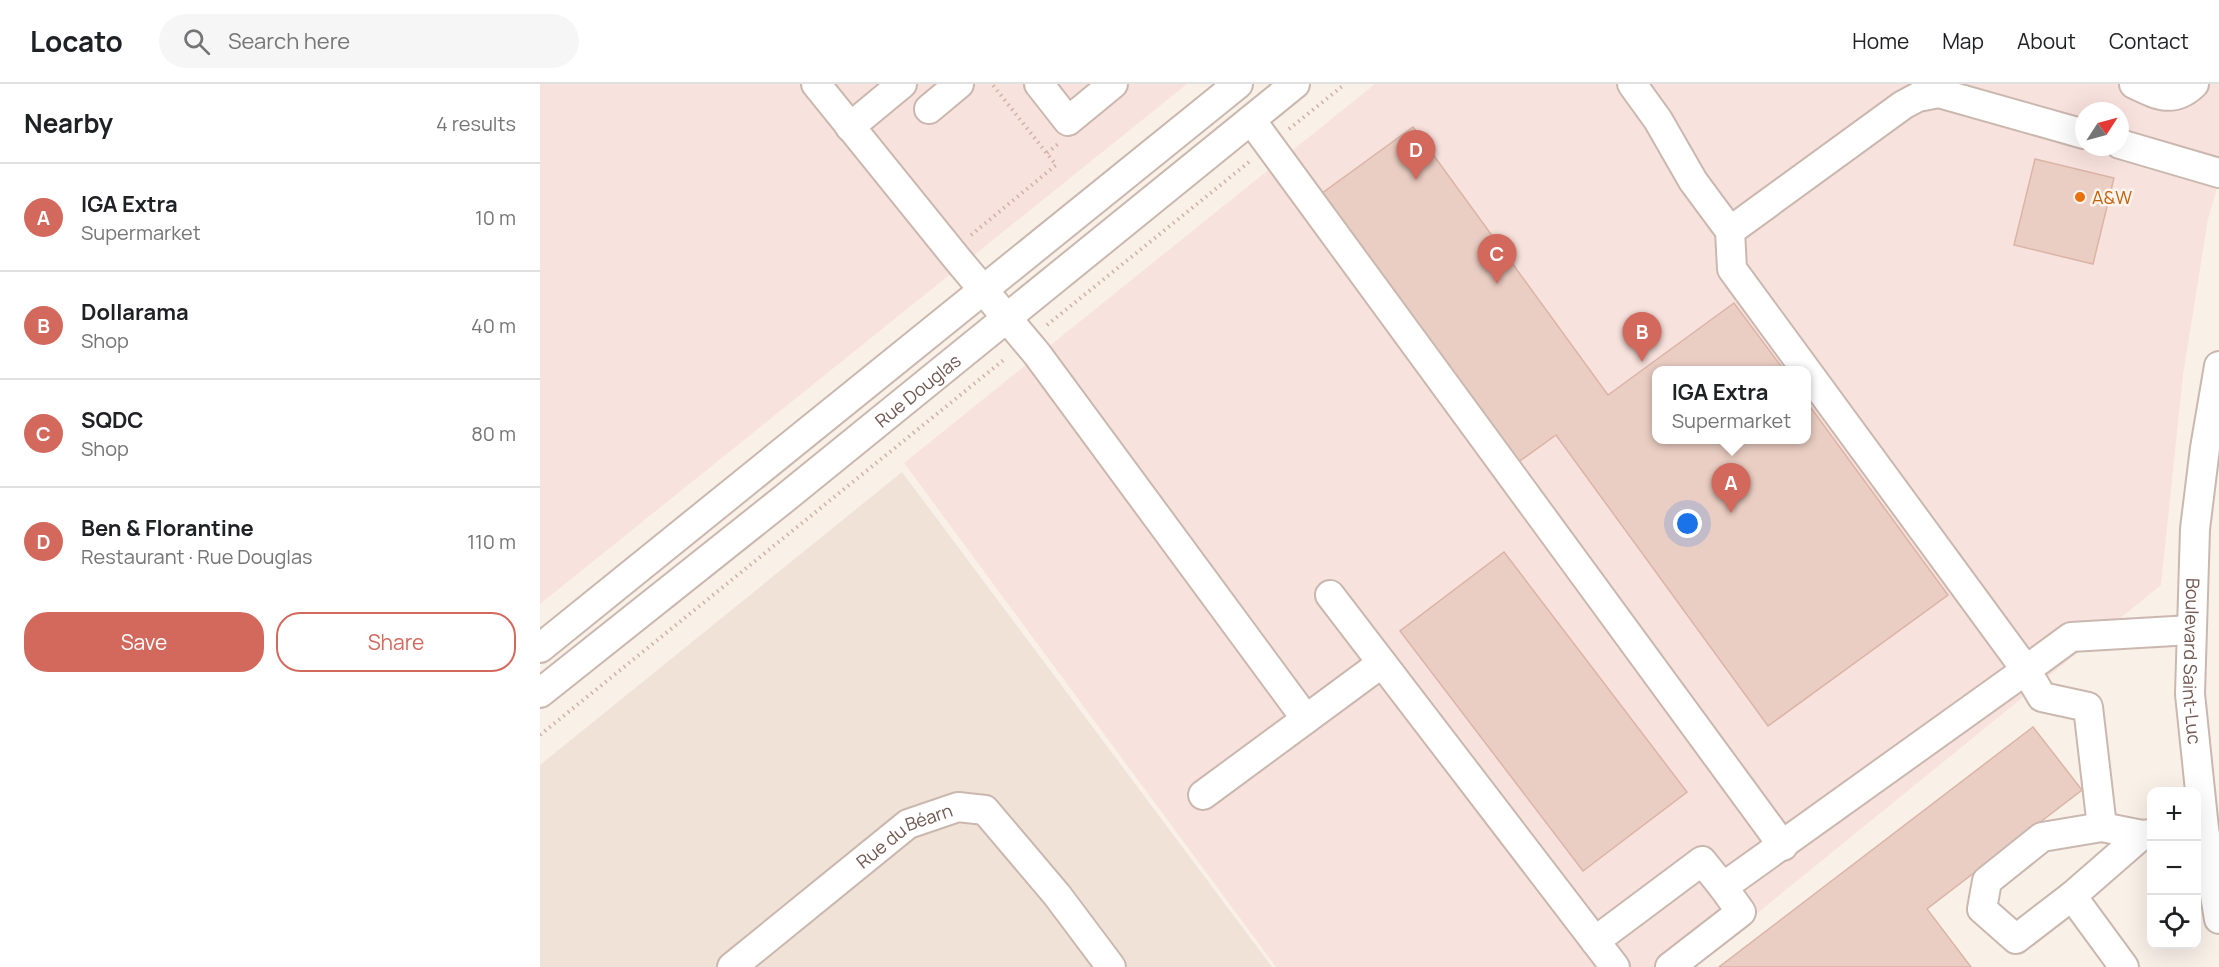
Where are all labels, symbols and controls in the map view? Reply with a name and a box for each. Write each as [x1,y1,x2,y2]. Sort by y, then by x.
search box [159,14,579,68]
text: Locato [30,22,123,60]
icon: search [180,25,213,58]
text: Search here [228,26,350,56]
text: Home [1852,27,1909,55]
text: Map [1942,27,1984,55]
text: About [2017,27,2076,55]
text: Contact [2109,27,2189,55]
north arrow [2075,102,2129,156]
text: Nearby [24,105,113,141]
text: 4 results [436,110,516,137]
pin: D [1396,130,1436,180]
place label: A&W [2092,185,2132,209]
text: IGA Extra [81,189,178,219]
marker: A&W [2073,190,2087,204]
text: A [37,204,50,231]
text: 10 m [475,204,516,231]
text: Supermarket [81,219,201,246]
pin: C [1478,234,1516,284]
text: Dollarama [81,297,189,327]
text: B [37,312,50,339]
text: 40 m [471,312,516,339]
pin: B [1622,312,1662,362]
text: Shop [81,327,129,354]
street label: Rue Douglas [870,348,966,432]
popup [1652,366,1811,444]
text: IGA Extra [1672,377,1768,407]
text: SQDC [81,405,144,435]
text: Supermarket [1672,407,1791,434]
text: C [36,420,51,447]
text: 80 m [471,420,516,447]
text: Shop [81,435,129,462]
pin: A [1712,464,1750,513]
your location [1673,509,1702,538]
text: Ben & Florantine [81,513,254,543]
text: D [36,528,51,555]
text: 110 m [467,528,516,555]
text: Restaurant · Rue Douglas [81,543,313,570]
street label: Boulevard Saint-Luc [2178,577,2207,745]
button: Save [24,612,264,672]
button: Share [276,612,516,672]
map controls [2147,787,2201,949]
button: + [2147,787,2201,841]
street label: Rue du Béarn [851,798,956,873]
button: − [2147,841,2201,895]
button: locate [2147,895,2201,949]

